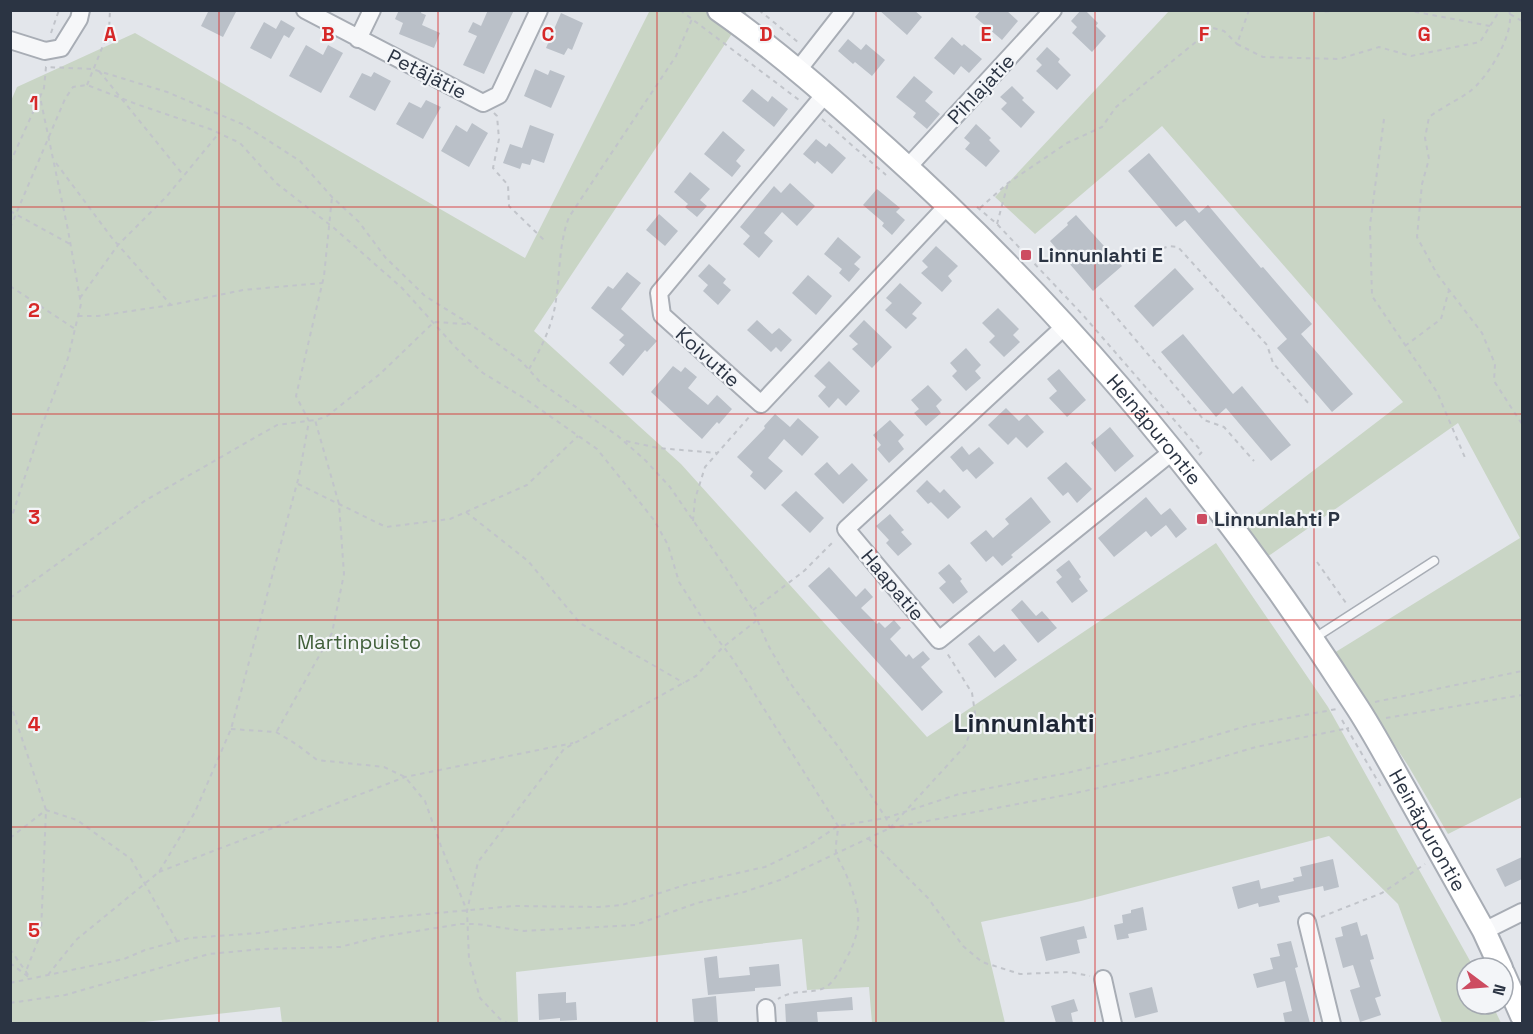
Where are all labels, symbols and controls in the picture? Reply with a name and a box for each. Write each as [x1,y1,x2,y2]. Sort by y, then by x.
text: A [104,21,117,47]
text: B [321,21,335,47]
text: C [542,21,555,47]
text: D [759,21,773,47]
text: E [980,21,992,47]
text: F [1199,21,1210,47]
text: G [1417,21,1431,47]
street label: Petäjätie [383,43,471,105]
street label: Pihlajatie [942,48,1020,130]
text: 1 [29,90,39,116]
place label: Linnunlahti E [1038,242,1163,268]
marker: Linnunlahti E [1019,248,1033,262]
text: 2 [28,297,40,323]
street label: Koivutie [670,321,746,393]
street label: Heinäpurontie [1101,369,1208,490]
text: 3 [28,504,40,530]
place label: Linnunlahti P [1214,506,1340,532]
marker: Linnunlahti P [1195,512,1209,526]
street label: Haapatie [855,544,931,626]
park label: Martinpuisto [297,629,421,655]
district label: Linnunlahti [953,706,1095,740]
text: 4 [28,711,41,737]
street label: Heinäpurontie [1383,765,1472,896]
text: 5 [28,917,40,943]
north arrow [1455,956,1515,1016]
text: N [1487,982,1511,998]

